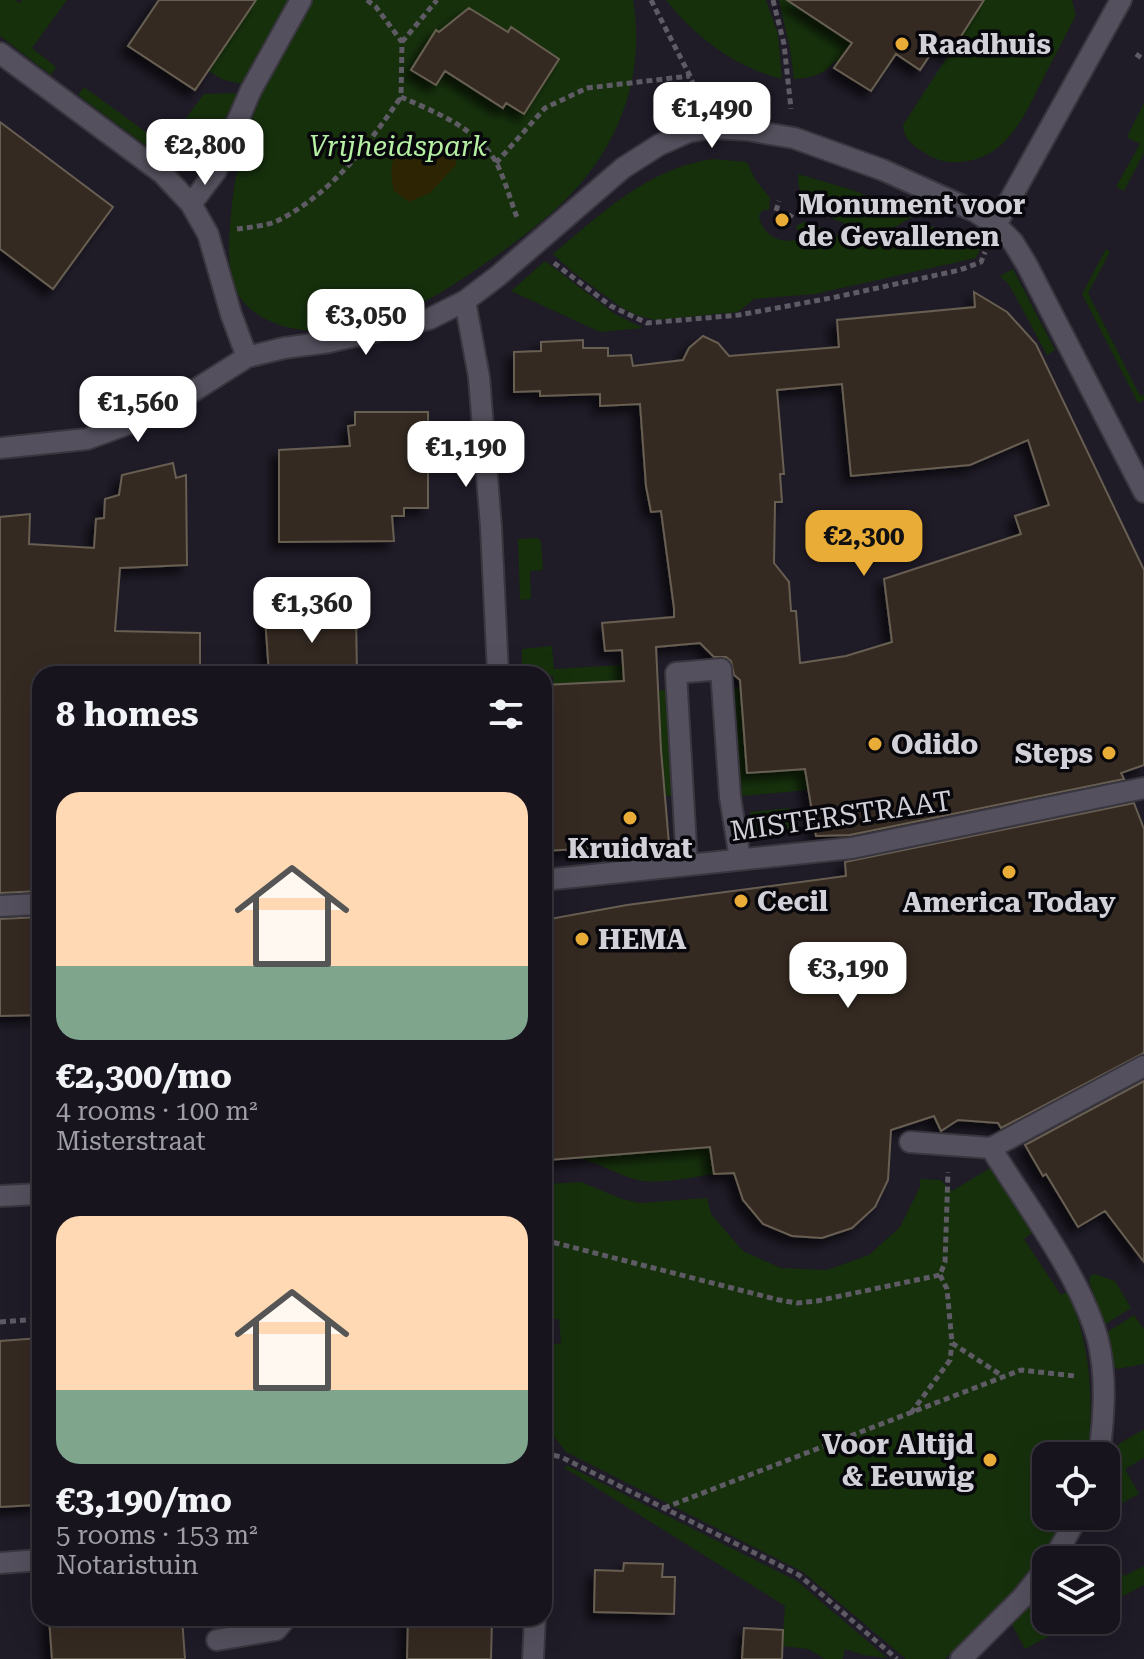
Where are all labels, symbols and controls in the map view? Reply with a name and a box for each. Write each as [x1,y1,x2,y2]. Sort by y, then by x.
place label: Raadhuis [918,28,1051,61]
marker: Raadhuis [893,35,911,53]
pin: €1,490 [647,82,777,150]
text: €1,490 [671,93,753,123]
pin: €2,800 [140,119,270,187]
text: €2,800 [164,130,246,160]
park label: Vrijheidspark [309,130,488,163]
place label: Monument voor de Gevallenen [798,188,1026,253]
marker: Monument voor de Gevallenen [773,211,791,229]
pin: €3,050 [301,289,431,357]
text: €3,050 [325,300,407,330]
pin: €1,560 [73,376,203,444]
text: €1,560 [97,387,179,417]
pin: €1,190 [401,421,531,489]
text: €1,190 [425,432,507,462]
pin: €2,300 [799,510,929,578]
text: €2,300 [823,521,905,551]
pin: €1,360 [247,577,377,645]
text: €1,360 [271,588,353,618]
icon: filters [484,692,528,736]
text: 8 homes [56,694,199,734]
place label: Odido [891,728,978,761]
marker: Odido [866,735,884,753]
place label: Steps [1015,737,1093,770]
marker: Steps [1100,744,1118,762]
street label: MISTERSTRAAT [728,784,954,848]
marker: Kruidvat [621,809,639,827]
place label: Kruidvat [567,832,693,865]
icon: home [220,844,364,988]
marker: America Today [1000,863,1018,881]
place label: Cecil [757,885,828,918]
place label: America Today [902,886,1116,919]
marker: Cecil [732,892,750,910]
place label: HEMA [598,923,687,956]
marker: HEMA [573,930,591,948]
pin: €3,190 [783,942,913,1010]
text: €3,190 [807,953,889,983]
text: €2,300/mo [56,1056,232,1096]
text: 4 rooms · 100 m² [56,1096,258,1126]
text: Misterstraat [56,1126,206,1156]
icon: home [220,1268,364,1412]
place label: Voor Altijd & Eeuwig [822,1428,975,1493]
map controls [1032,1442,1120,1634]
button: locate [1032,1442,1120,1530]
marker: Voor Altijd & Eeuwig [981,1451,999,1469]
text: €3,190/mo [56,1480,232,1520]
text: 5 rooms · 153 m² [56,1520,258,1550]
button: layers [1032,1546,1120,1634]
text: Notaristuin [56,1550,199,1580]

